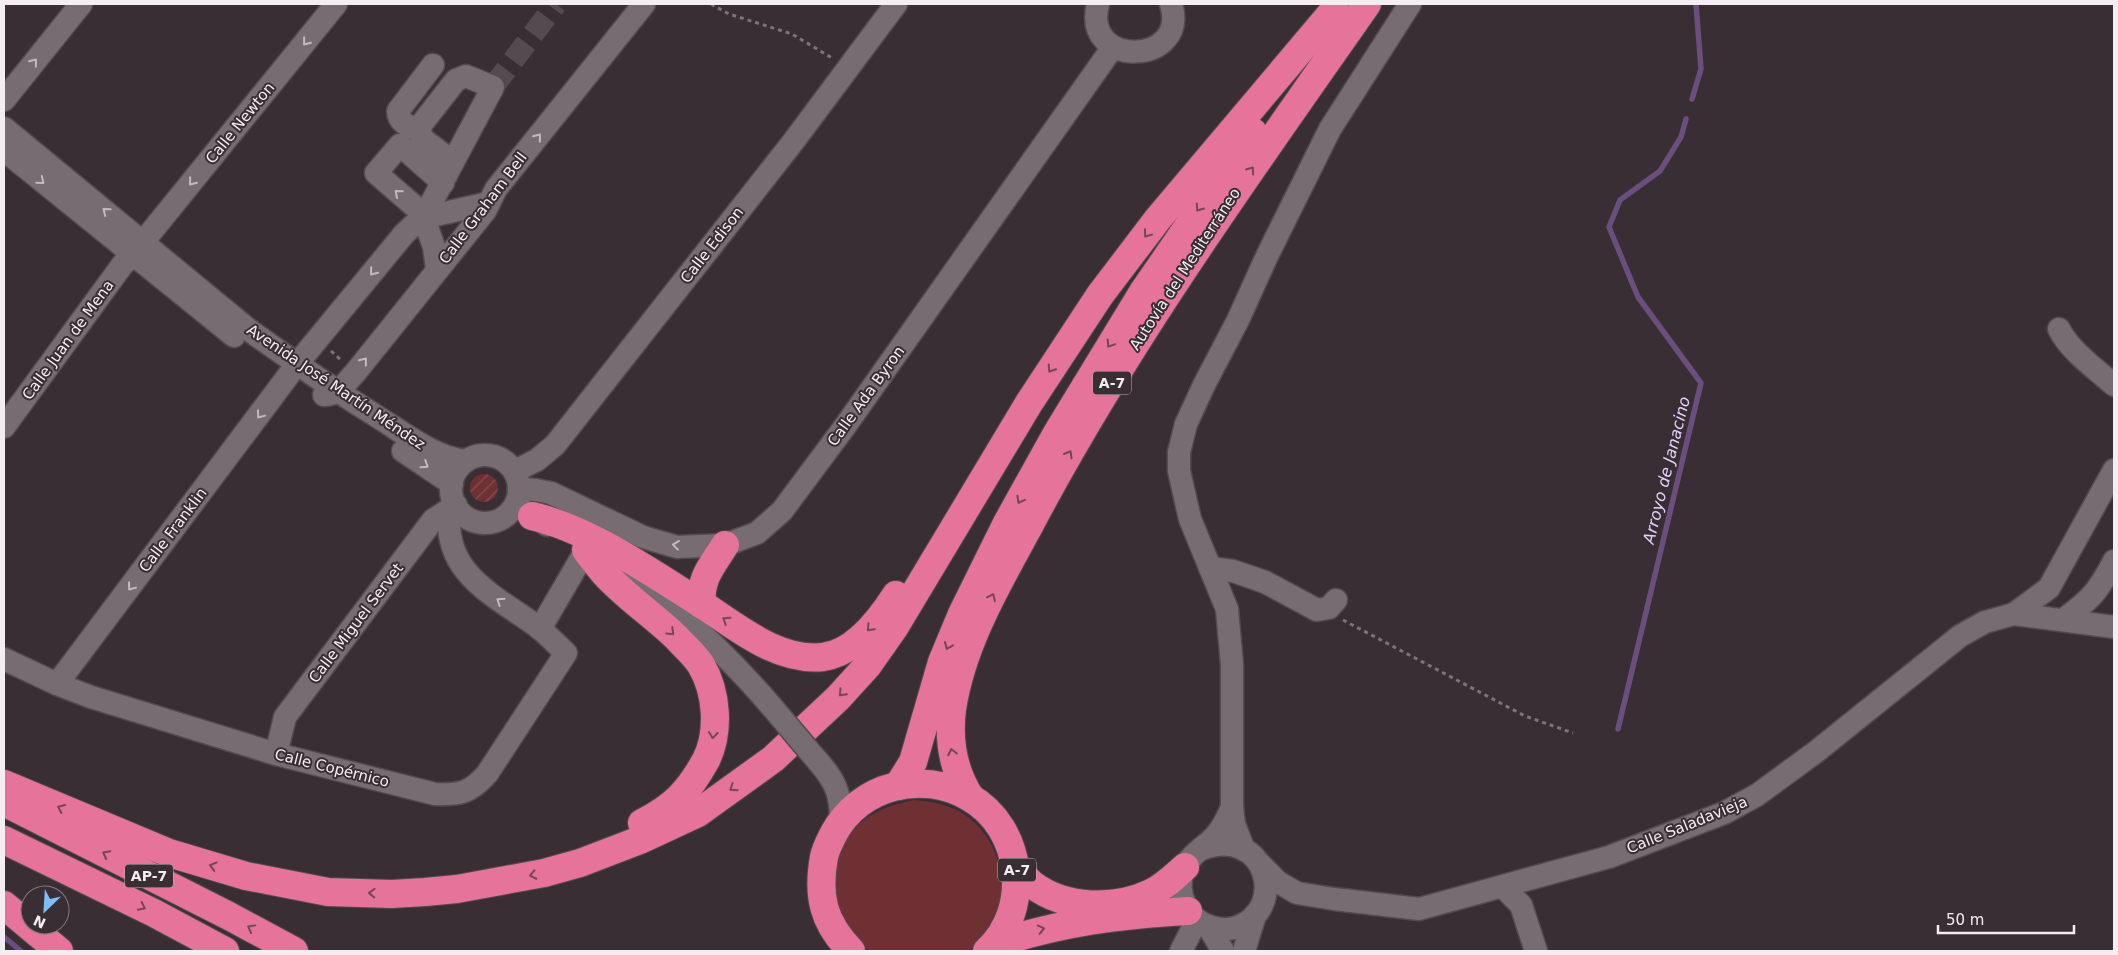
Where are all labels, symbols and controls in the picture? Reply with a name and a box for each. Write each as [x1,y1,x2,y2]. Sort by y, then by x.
one-way arrow [302,36,311,45]
one-way arrow [29,59,37,68]
street label: Calle Newton [202,79,278,167]
one-way arrow [532,134,540,143]
street label: Calle Graham Bell [435,149,531,267]
one-way arrow [1245,166,1254,176]
one-way arrow [36,175,45,184]
one-way arrow [189,176,198,185]
street label: Autovía del Mediterráneo [1126,185,1244,353]
one-way arrow [395,189,404,198]
street label: Calle Edison [677,203,747,287]
one-way arrow [1196,203,1206,212]
one-way arrow [102,208,111,217]
one-way arrow [1144,228,1152,237]
one-way arrow [371,266,379,275]
street label: Calle Juan de Mena [18,277,118,403]
street label: Avenida José Martín Méndez [244,321,429,454]
one-way arrow [1107,339,1117,348]
street label: Calle Ada Byron [824,343,908,449]
one-way arrow [358,357,367,367]
one-way arrow [1048,363,1057,373]
road number: A-7 [1093,372,1131,394]
water label: Arroyo de Janacino [1639,394,1694,547]
one-way arrow [257,409,266,419]
one-way arrow [1063,451,1073,460]
one-way arrow [419,459,428,468]
street label: Calle Franklin [135,484,211,576]
one-way arrow [1016,494,1026,503]
one-way arrow [672,540,680,551]
street label: Calle Miguel Servet [305,560,407,686]
one-way arrow [128,581,136,590]
one-way arrow [985,593,996,602]
one-way arrow [496,598,505,607]
one-way arrow [722,617,731,626]
one-way arrow [867,622,876,631]
one-way arrow [665,626,674,635]
one-way arrow [944,641,954,649]
one-way arrow [839,688,848,697]
one-way arrow [708,732,719,740]
street label: Calle Copérnico [273,745,391,791]
one-way arrow [947,748,958,757]
one-way arrow [730,782,739,790]
street label: Calle Saladavieja [1624,793,1750,857]
one-way arrow [57,804,66,814]
one-way arrow [102,850,111,860]
road number: A-7 [998,858,1036,882]
one-way arrow [209,861,217,871]
road number: AP-7 [125,864,173,888]
one-way arrow [529,869,538,880]
north arrow [20,885,70,935]
one-way arrow [368,888,376,898]
one-way arrow [137,901,146,911]
scale bar [1938,902,2074,934]
text: 50 m [1946,911,1984,929]
text: N [31,912,48,932]
one-way arrow [247,924,256,934]
one-way arrow [1037,924,1046,935]

